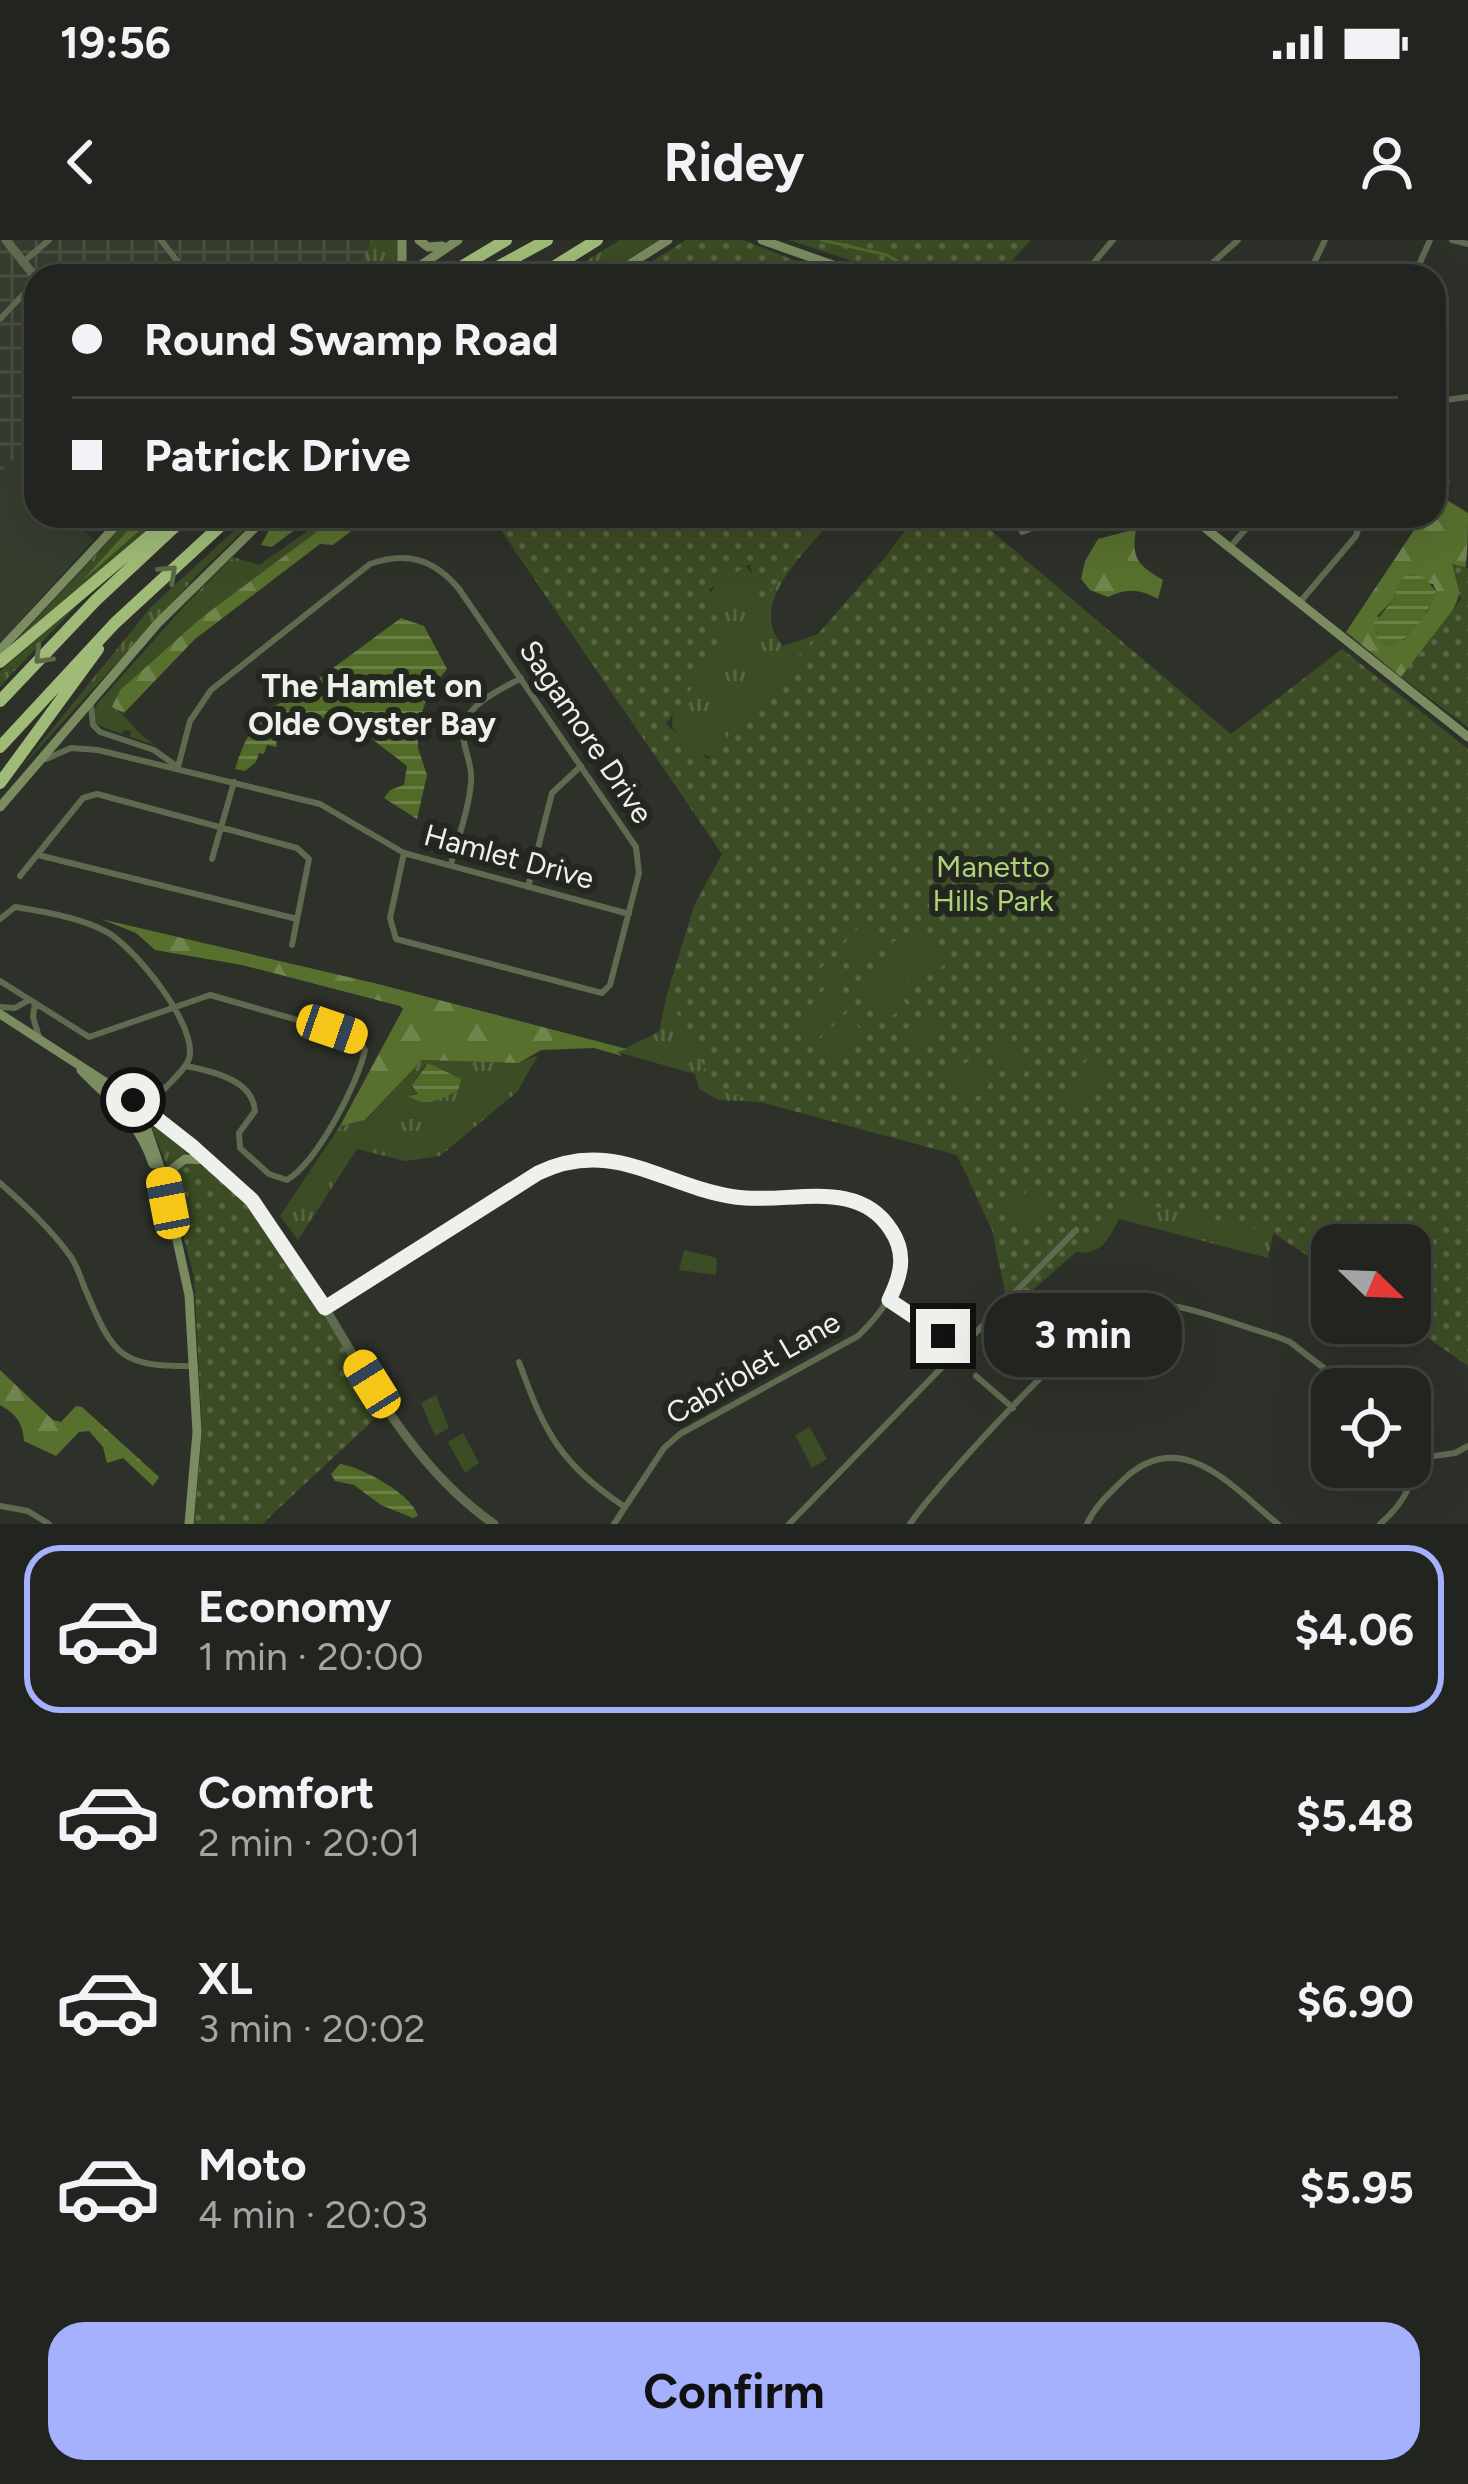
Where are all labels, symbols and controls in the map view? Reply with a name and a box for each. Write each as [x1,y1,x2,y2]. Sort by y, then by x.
text: 19:56 [60,15,171,69]
icon: back [48,129,114,195]
icon: person [1354,129,1420,195]
text: Ridey [664,130,804,195]
text: Round Swamp Road [144,312,559,366]
text: Patrick Drive [144,428,411,482]
one-way arrow [156,566,177,587]
street label: Sagamore Drive [512,633,661,830]
one-way arrow [34,642,56,664]
district label: The Hamlet on Olde Oyster Bay [248,666,496,743]
street label: Hamlet Drive [420,816,598,897]
park label: Manetto Hills Park [932,848,1054,919]
car [292,1000,372,1058]
route start [106,1073,160,1127]
car [143,1164,193,1242]
north arrow [1311,1224,1431,1344]
map controls [1311,1224,1431,1488]
callout: 3 min [985,1294,1183,1378]
street label: Cabriolet Lane [659,1303,846,1432]
route end [916,1309,970,1363]
text: 3 min [1034,1311,1132,1358]
car [338,1344,406,1424]
button: locate [1311,1368,1431,1488]
icon: car [54,1575,162,1683]
text: Economy [198,1579,391,1633]
text: $4.06 [1294,1602,1414,1656]
text: 1 min · 20:00 [198,1633,424,1680]
icon: car [54,1761,162,1869]
text: Comfort [198,1765,374,1819]
text: $5.48 [1296,1788,1414,1842]
text: 2 min · 20:01 [198,1819,420,1866]
icon: car [54,1947,162,2055]
text: XL [198,1951,253,2005]
text: $6.90 [1297,1974,1414,2028]
text: 3 min · 20:02 [198,2005,426,2052]
icon: car [54,2133,162,2241]
text: Moto [198,2137,307,2191]
text: $5.95 [1300,2160,1414,2214]
text: 4 min · 20:03 [198,2191,428,2238]
button: Confirm [48,2322,1420,2460]

